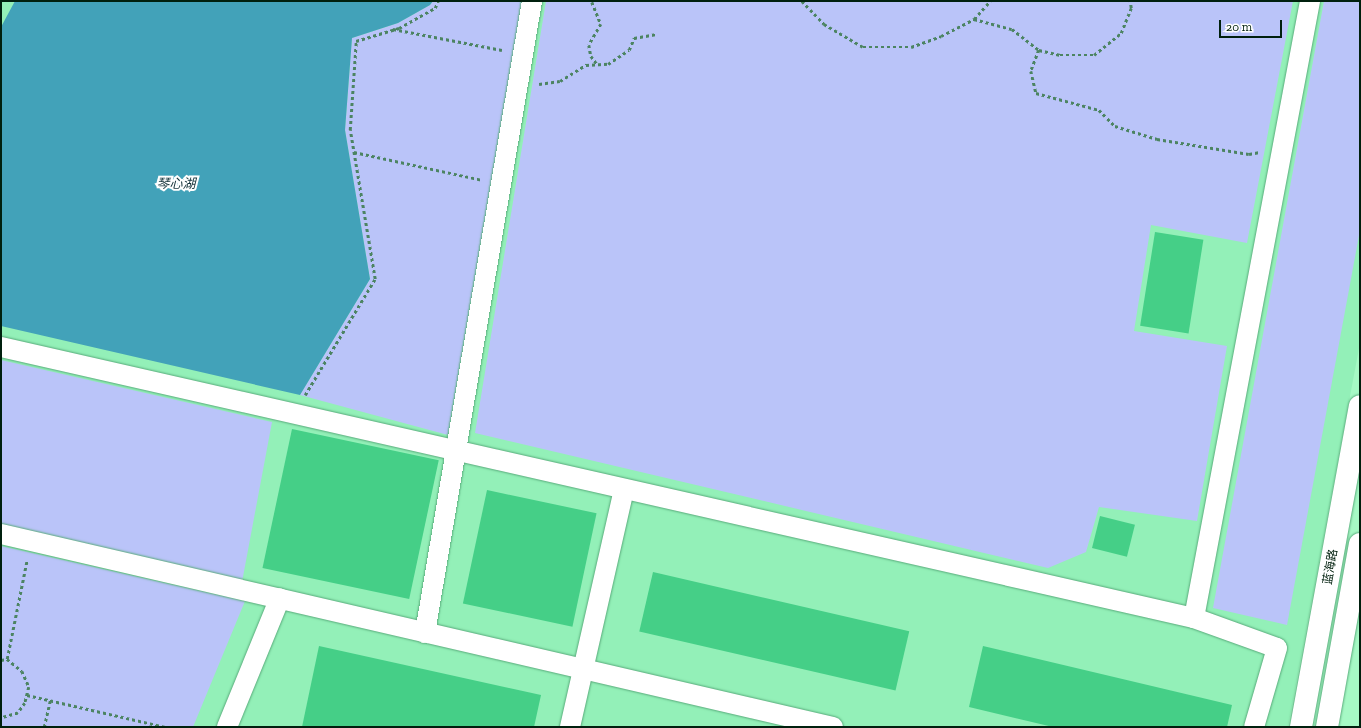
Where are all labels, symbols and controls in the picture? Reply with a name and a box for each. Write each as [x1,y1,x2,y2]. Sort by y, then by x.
scale bar [1221,12,1284,38]
text: 20 m [1226,20,1252,34]
water label: 琴心湖 [157,176,195,192]
street label: 蓝海路 [1321,548,1341,586]

